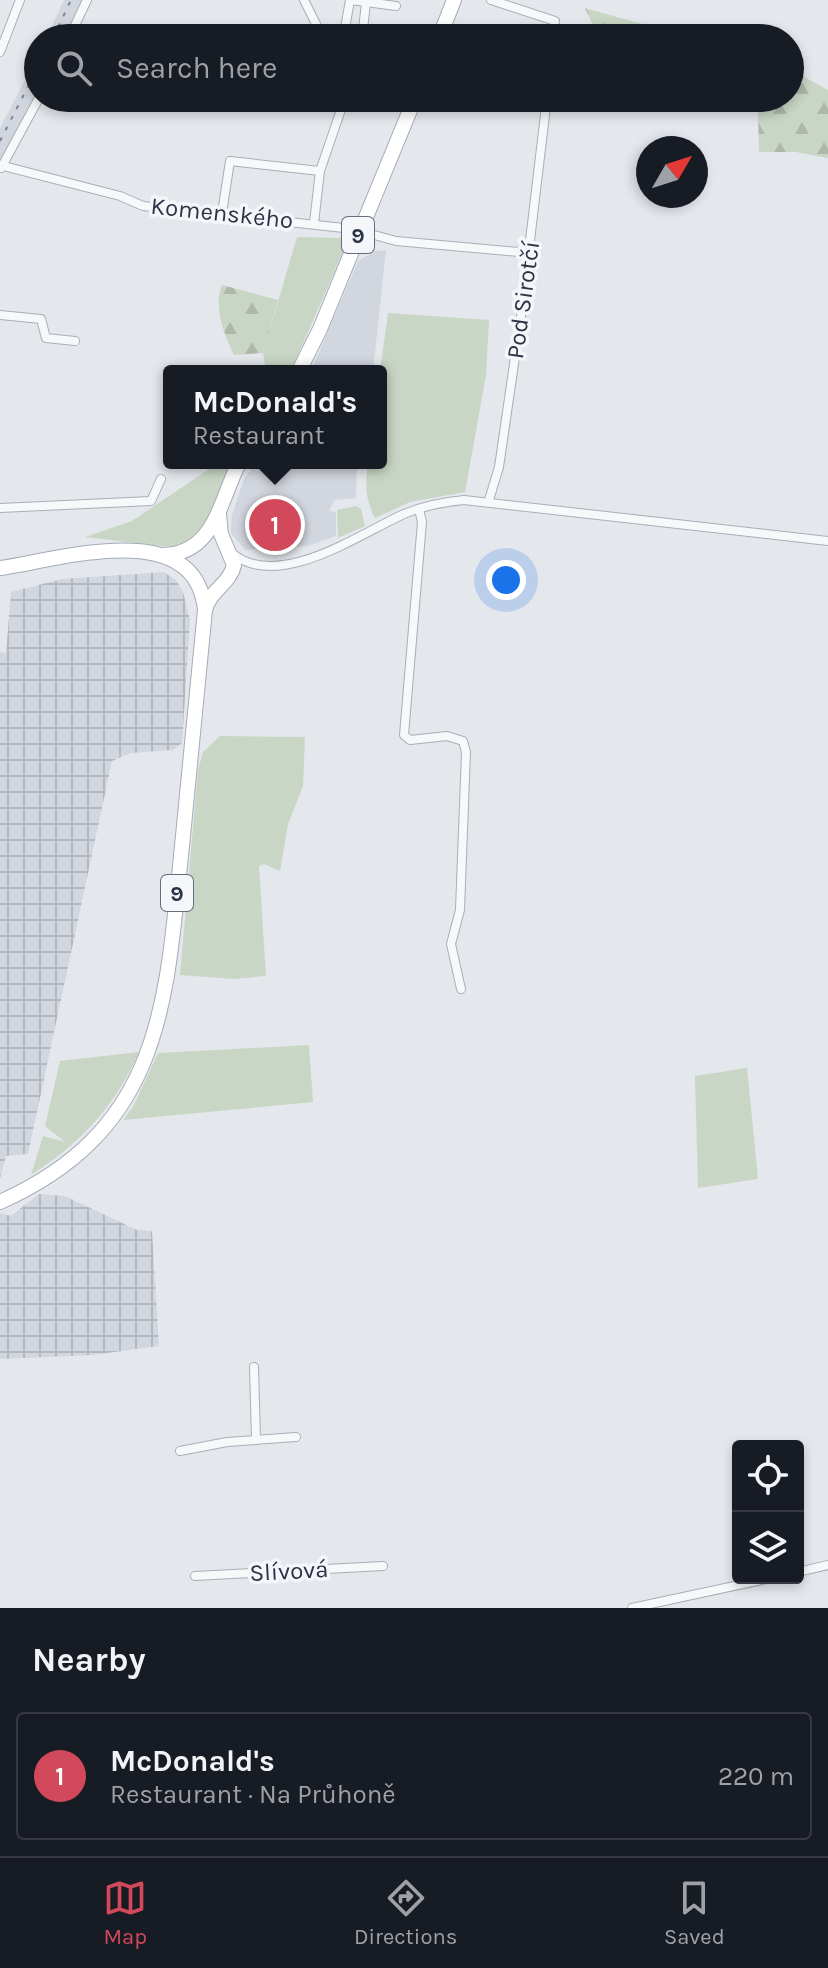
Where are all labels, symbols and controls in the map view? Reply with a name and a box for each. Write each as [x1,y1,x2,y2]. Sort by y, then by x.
search box [24,24,804,112]
icon: search [52,46,96,90]
text: Search here [116,50,277,86]
north arrow [636,136,708,208]
street label: Komenského [149,192,295,234]
road number: 9 [342,217,374,253]
street label: Pod Sirotčí [501,239,545,361]
popup [163,365,387,469]
text: McDonald's [193,384,357,420]
text: Restaurant [193,420,325,451]
pin: 1 [249,495,301,555]
your location [486,560,526,600]
road number: 9 [161,875,193,911]
map controls [732,1440,804,1584]
button: locate [732,1440,804,1512]
button: layers [732,1512,804,1584]
street label: Slívová [249,1555,329,1587]
text: Nearby [32,1640,146,1680]
text: McDonald's [110,1743,275,1779]
text: 1 [55,1761,65,1792]
text: 220 m [718,1761,794,1792]
text: Restaurant · Na Průhoně [110,1779,396,1810]
tab: Map [103,1876,147,1950]
tab: Directions [354,1876,457,1950]
tab: Saved [664,1876,725,1950]

